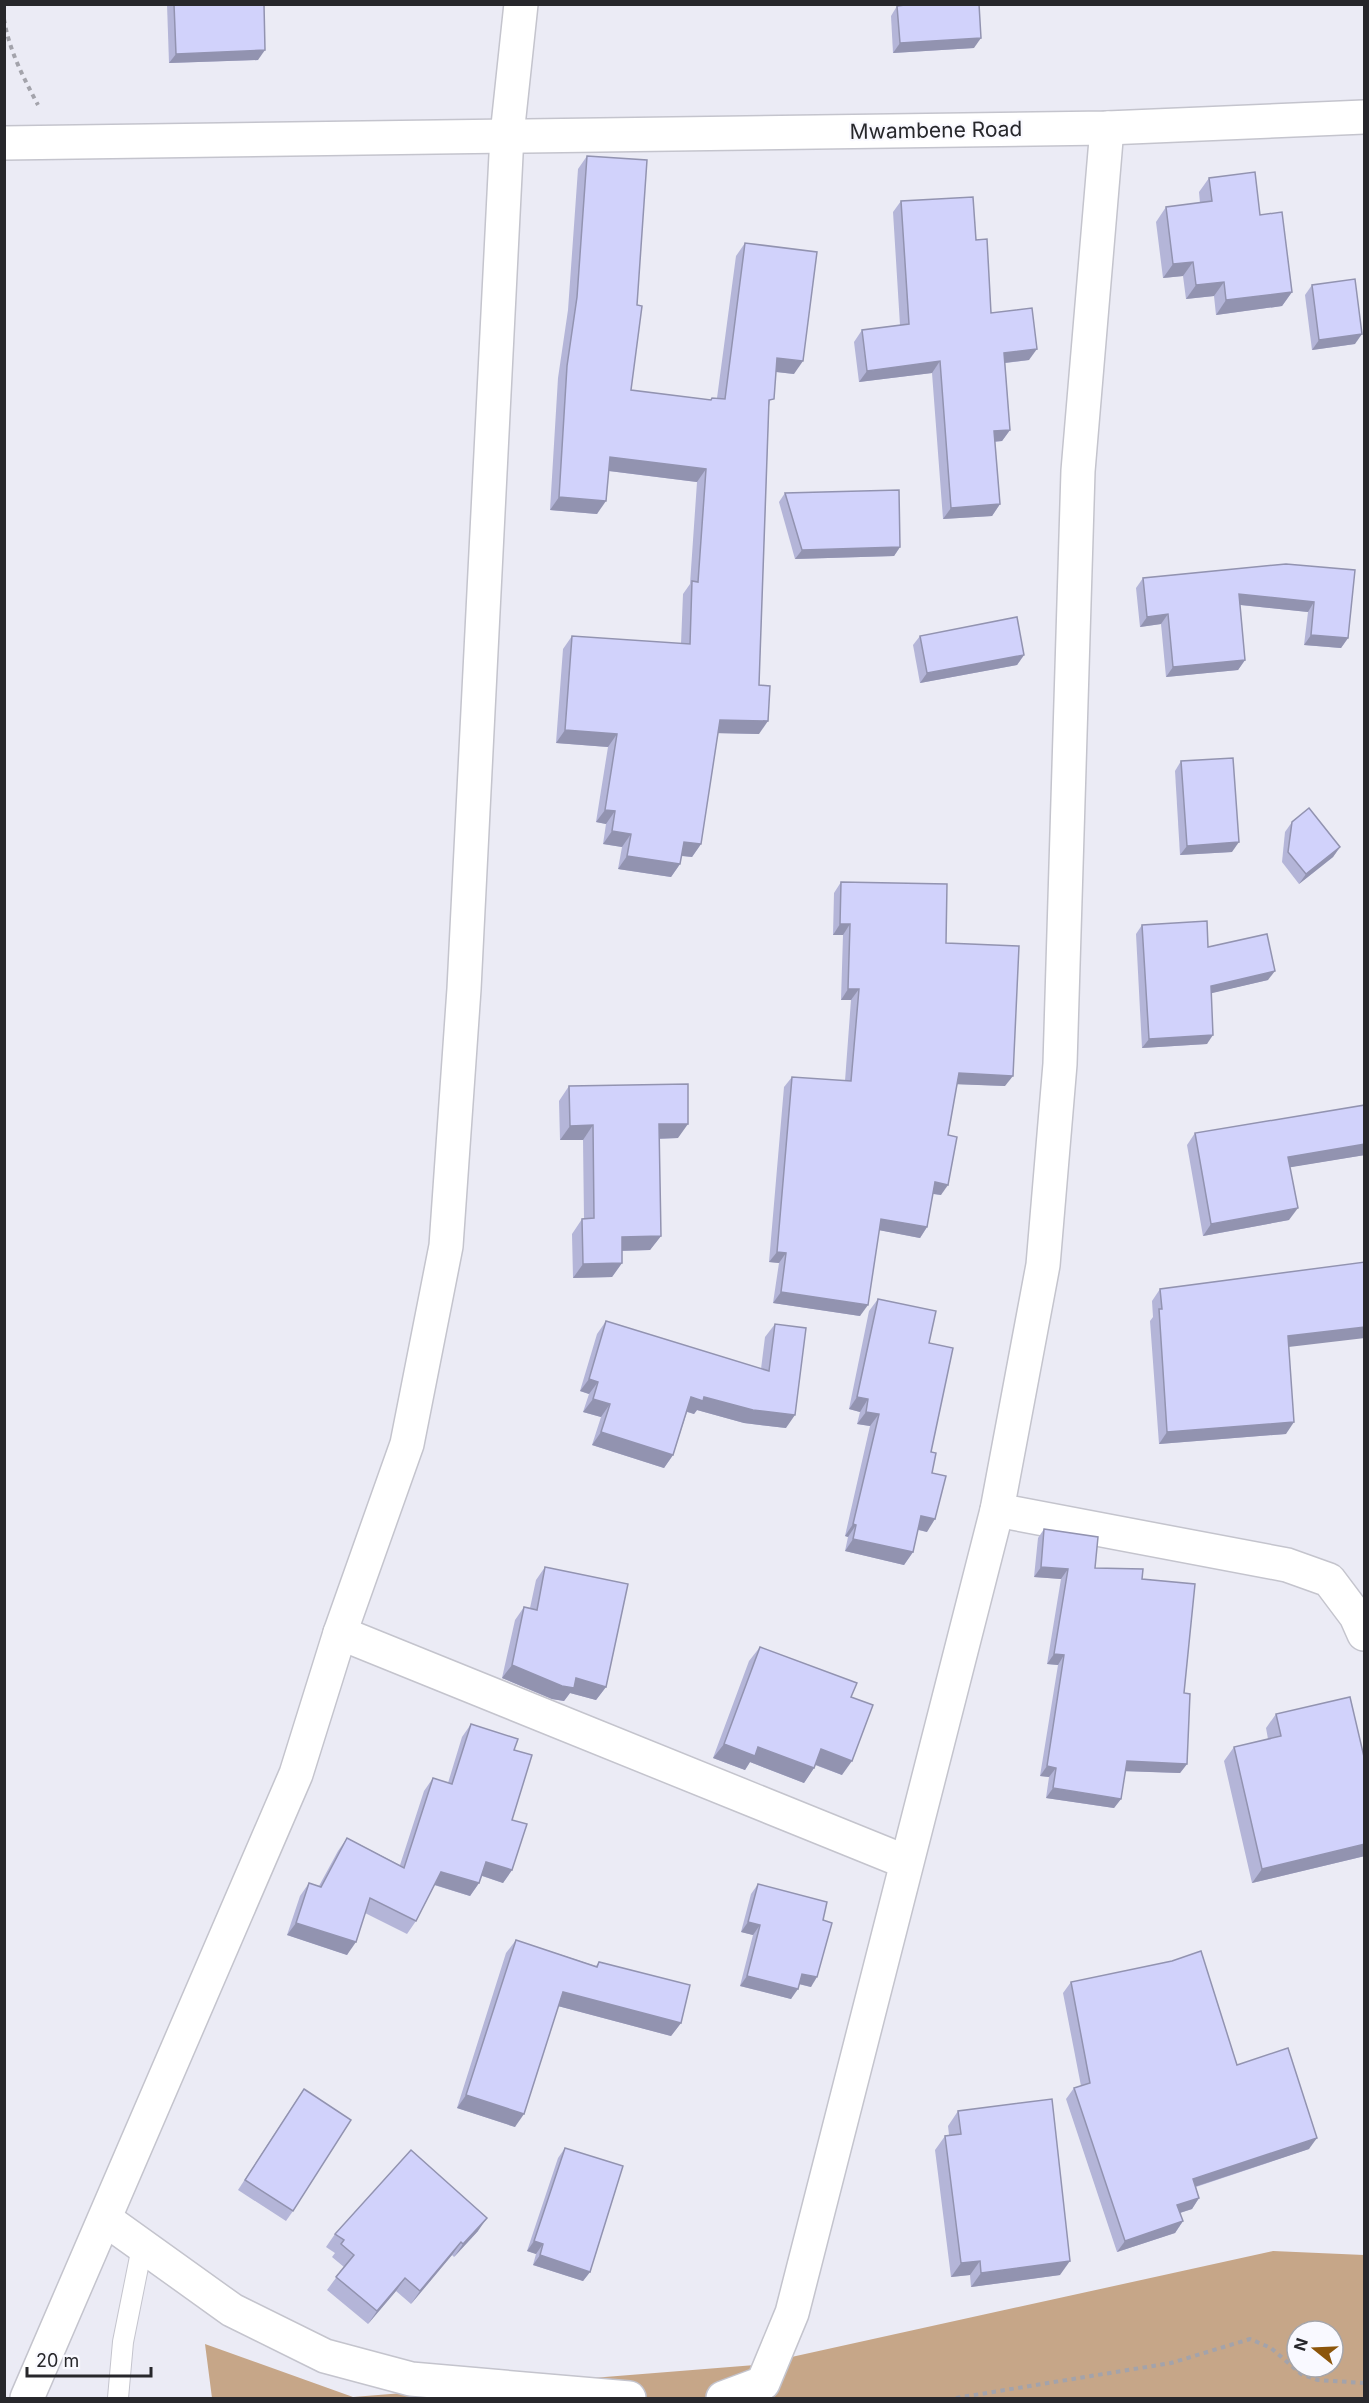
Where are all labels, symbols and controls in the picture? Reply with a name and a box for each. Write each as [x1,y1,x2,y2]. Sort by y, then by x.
street label: Mwambene Road [849,116,1023,144]
north arrow [1285,2319,1345,2379]
text: N [1289,2335,1312,2353]
scale bar [27,2340,152,2378]
text: 20 m [36,2350,79,2371]

